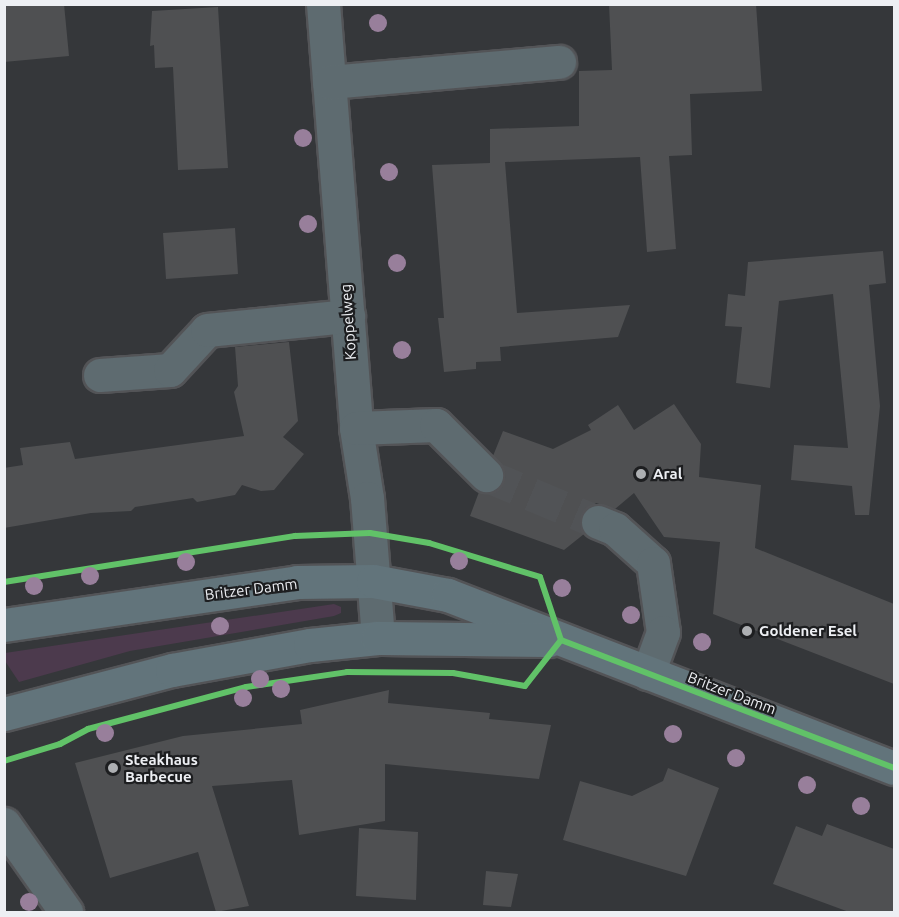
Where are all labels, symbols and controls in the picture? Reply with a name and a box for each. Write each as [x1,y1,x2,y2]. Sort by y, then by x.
street label: Koppelweg [336,283,360,361]
place label: Aral [653,465,682,483]
marker: Aral [634,467,648,481]
street label: Britzer Damm [204,574,298,604]
place label: Goldener Esel [759,622,857,640]
marker: Goldener Esel [740,624,754,638]
street label: Britzer Damm [685,668,779,718]
place label: Steakhaus Barbecue [125,750,198,785]
marker: Steakhaus Barbecue [106,761,120,775]

